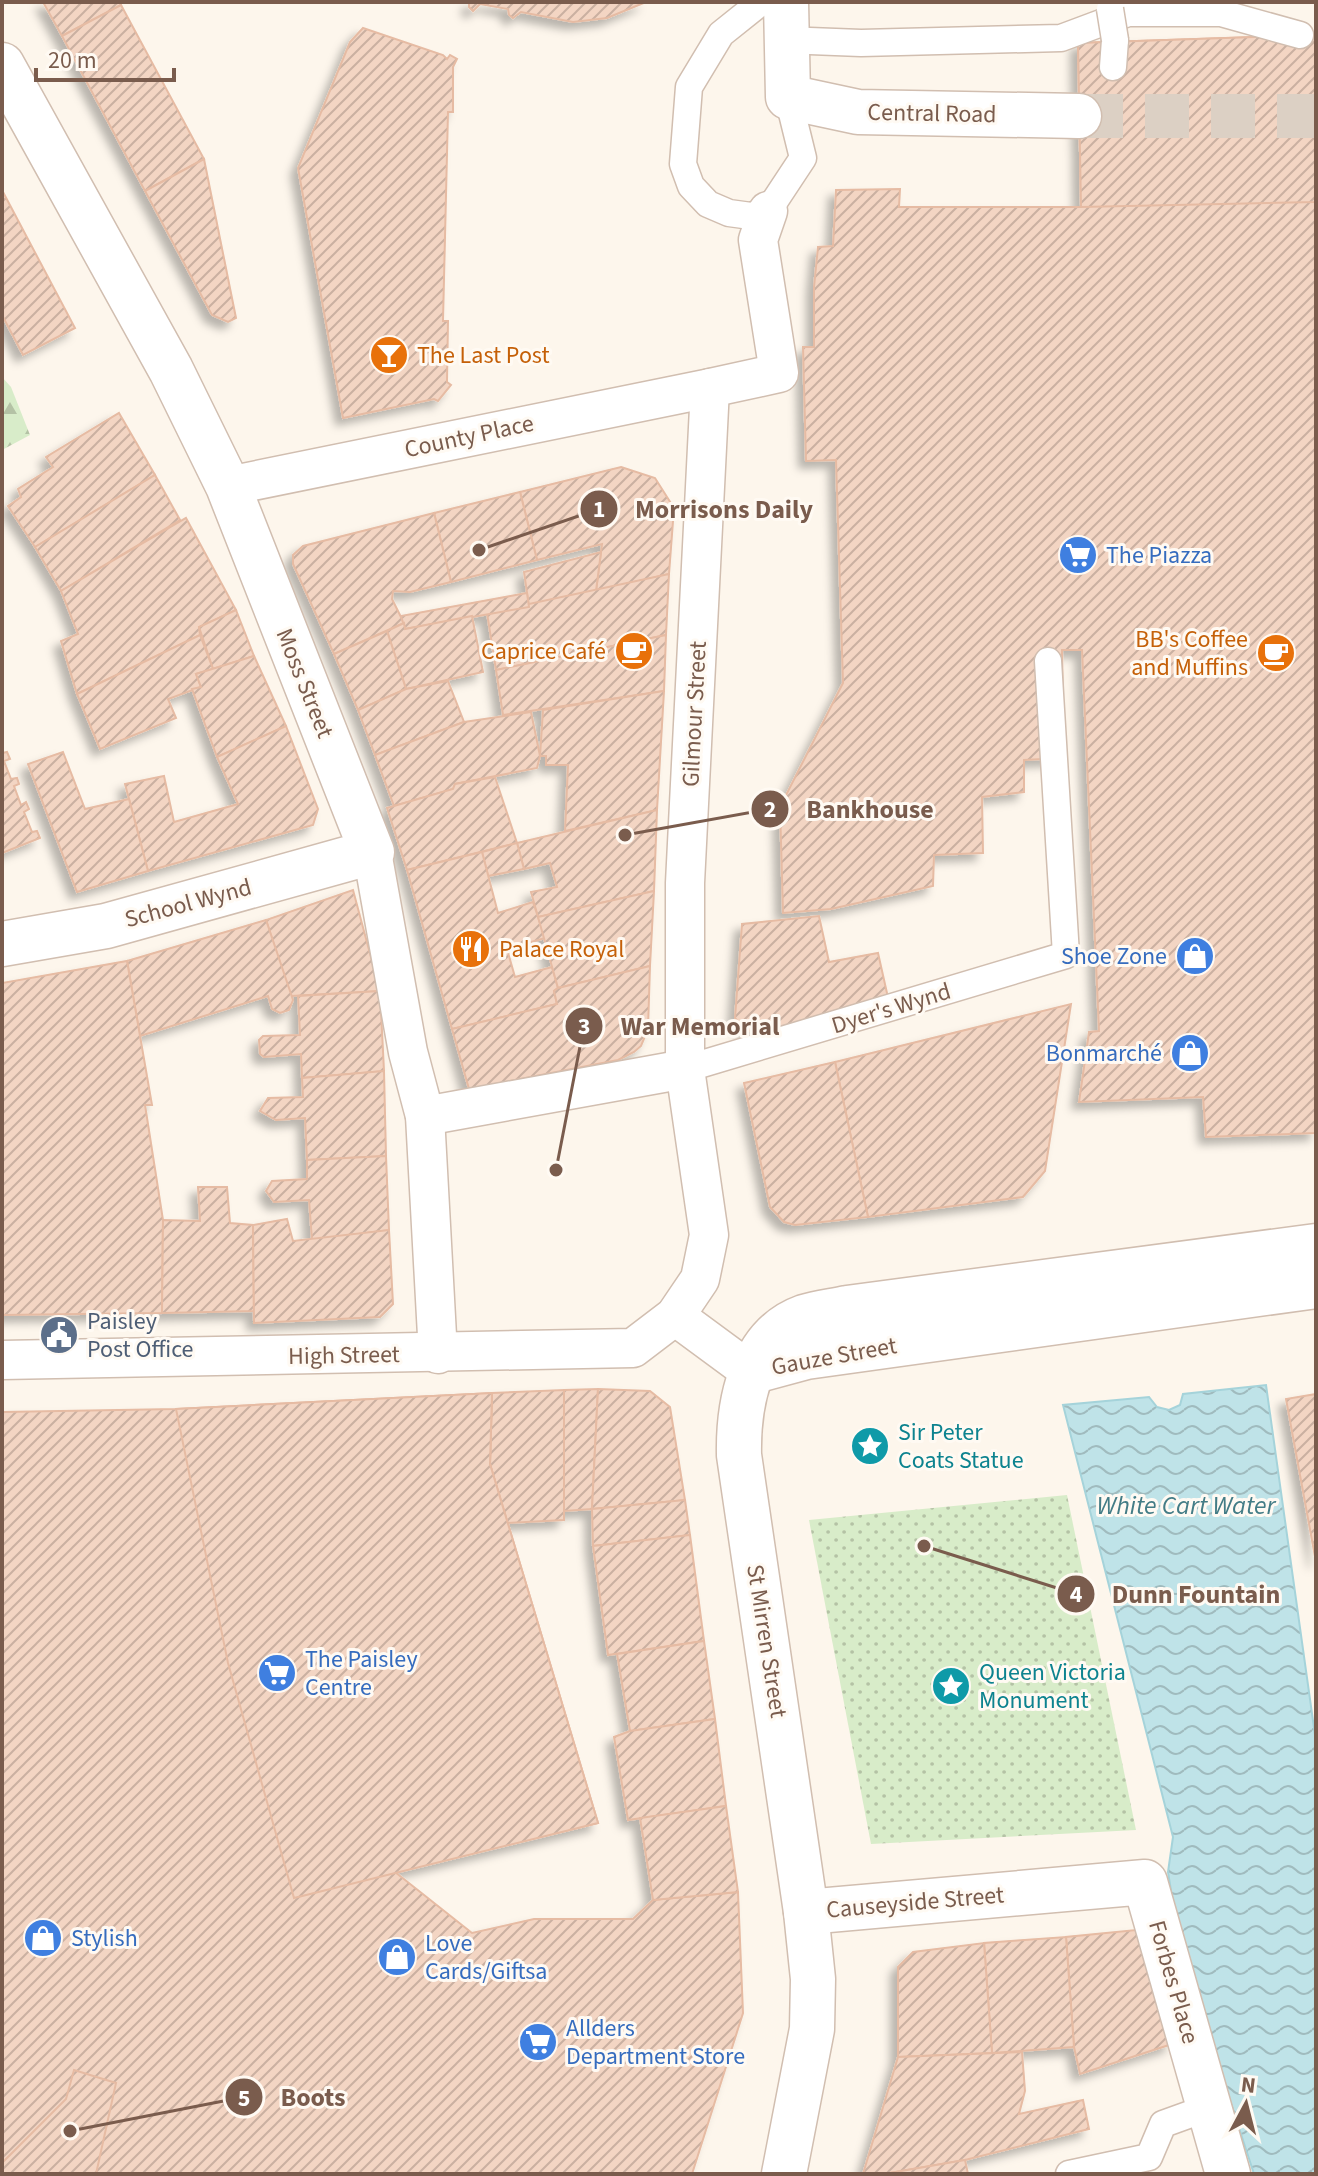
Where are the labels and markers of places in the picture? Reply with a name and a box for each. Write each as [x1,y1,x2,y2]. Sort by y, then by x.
bar icon: The Last Post [368,334,410,376]
place label: The Last Post [417,338,550,373]
callout: Morrisons Daily [579,484,829,534]
supermarket icon: The Piazza [1057,534,1099,576]
place label: The Piazza [1106,538,1212,573]
place label: BB's Coffee and Muffins [1131,622,1248,685]
cafe icon: Caprice Café [613,630,655,672]
cafe icon: BB's Coffee and Muffins [1255,632,1297,674]
place label: Caprice Café [481,634,606,669]
callout: Bankhouse [750,784,950,834]
restaurant icon: Palace Royal [450,928,492,970]
place label: Palace Royal [499,932,624,967]
shop icon: Shoe Zone [1174,935,1216,977]
place label: Shoe Zone [1061,939,1167,974]
callout: War Memorial [564,1001,795,1051]
shop icon: Bonmarché [1169,1032,1211,1074]
place label: Bonmarché [1046,1036,1162,1071]
place label: Paisley Post Office [87,1304,193,1367]
public building icon: Paisley Post Office [38,1314,80,1356]
place label: Sir Peter Coats Statue [898,1415,1024,1478]
place icon: Sir Peter Coats Statue [849,1425,891,1467]
callout: Dunn Fountain [1056,1569,1297,1619]
place label: The Paisley Centre [305,1642,418,1705]
supermarket icon: The Paisley Centre [256,1652,298,1694]
place label: Queen Victoria Monument [979,1655,1126,1718]
place icon: Queen Victoria Monument [930,1665,972,1707]
shop icon: Stylish [22,1917,64,1959]
place label: Stylish [71,1921,138,1956]
place label: Love Cards/Giftsa [425,1926,547,1989]
shop icon: Love Cards/Giftsa [376,1936,418,1978]
place label: Allders Department Store [566,2011,745,2074]
supermarket icon: Allders Department Store [517,2021,559,2063]
callout: Boots [224,2072,362,2122]

